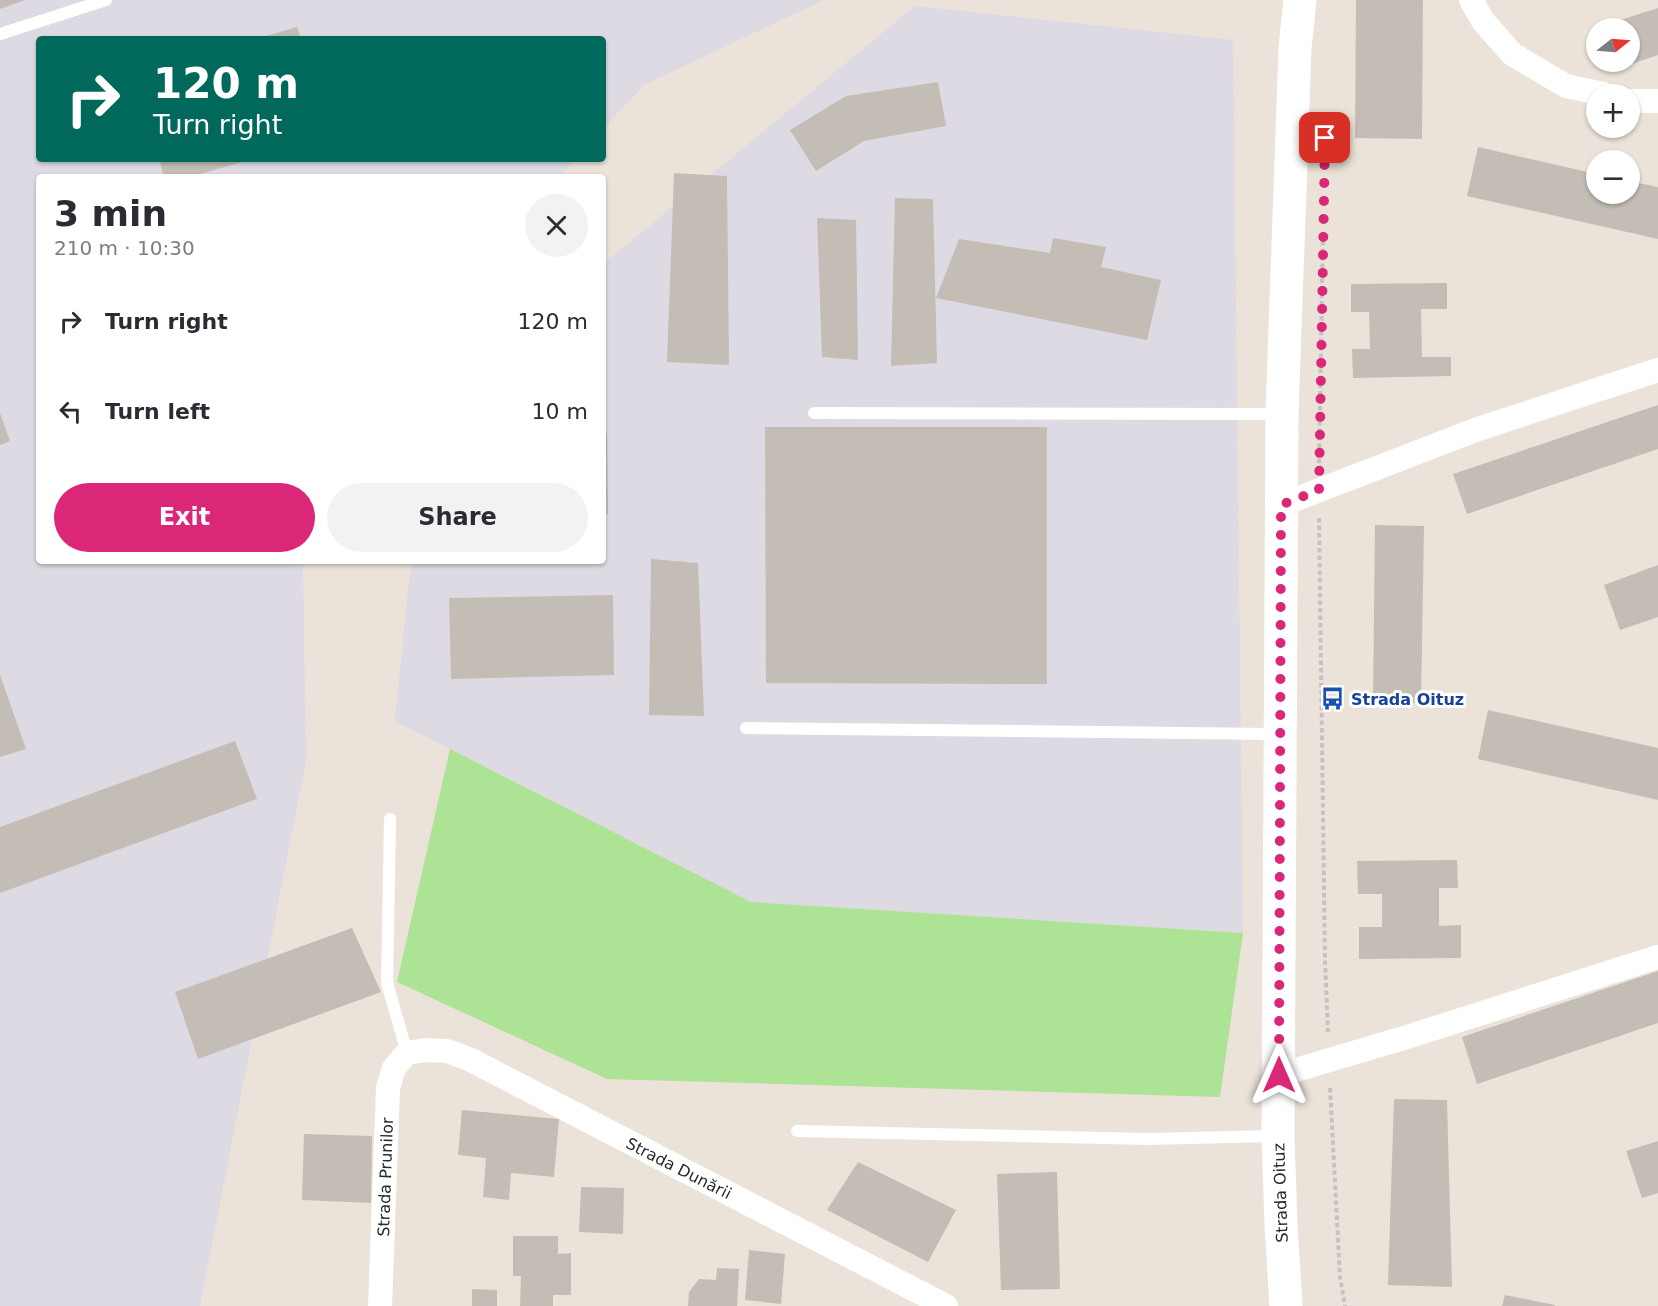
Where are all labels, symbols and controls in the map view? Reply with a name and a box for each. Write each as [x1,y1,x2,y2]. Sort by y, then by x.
north arrow [1586,18,1640,72]
map controls [1586,18,1640,204]
text: 120 m [153,59,299,108]
icon: right [54,60,132,138]
button: + [1586,84,1640,138]
text: Turn right [153,109,282,140]
pin [1299,112,1350,163]
icon: arrive [1308,121,1341,154]
button: − [1586,150,1640,204]
text: 3 min [54,193,167,234]
button: close [525,194,588,257]
text: 210 m · 10:30 [54,236,195,260]
icon: right [54,305,87,338]
text: Turn right [105,309,228,334]
text: 120 m [518,309,588,334]
icon: left [54,395,87,428]
text: Turn left [105,399,210,424]
text: 10 m [532,399,588,424]
button: Exit [54,483,315,552]
button: Share [327,483,588,552]
bus stop icon: Strada Oituz [1320,686,1346,712]
place label: Strada Oituz [1351,690,1464,709]
position arrow [1247,1043,1311,1107]
street label: Strada Prunilor [374,1117,397,1237]
street label: Strada Dunării [623,1134,735,1203]
street label: Strada Oituz [1269,1143,1292,1243]

